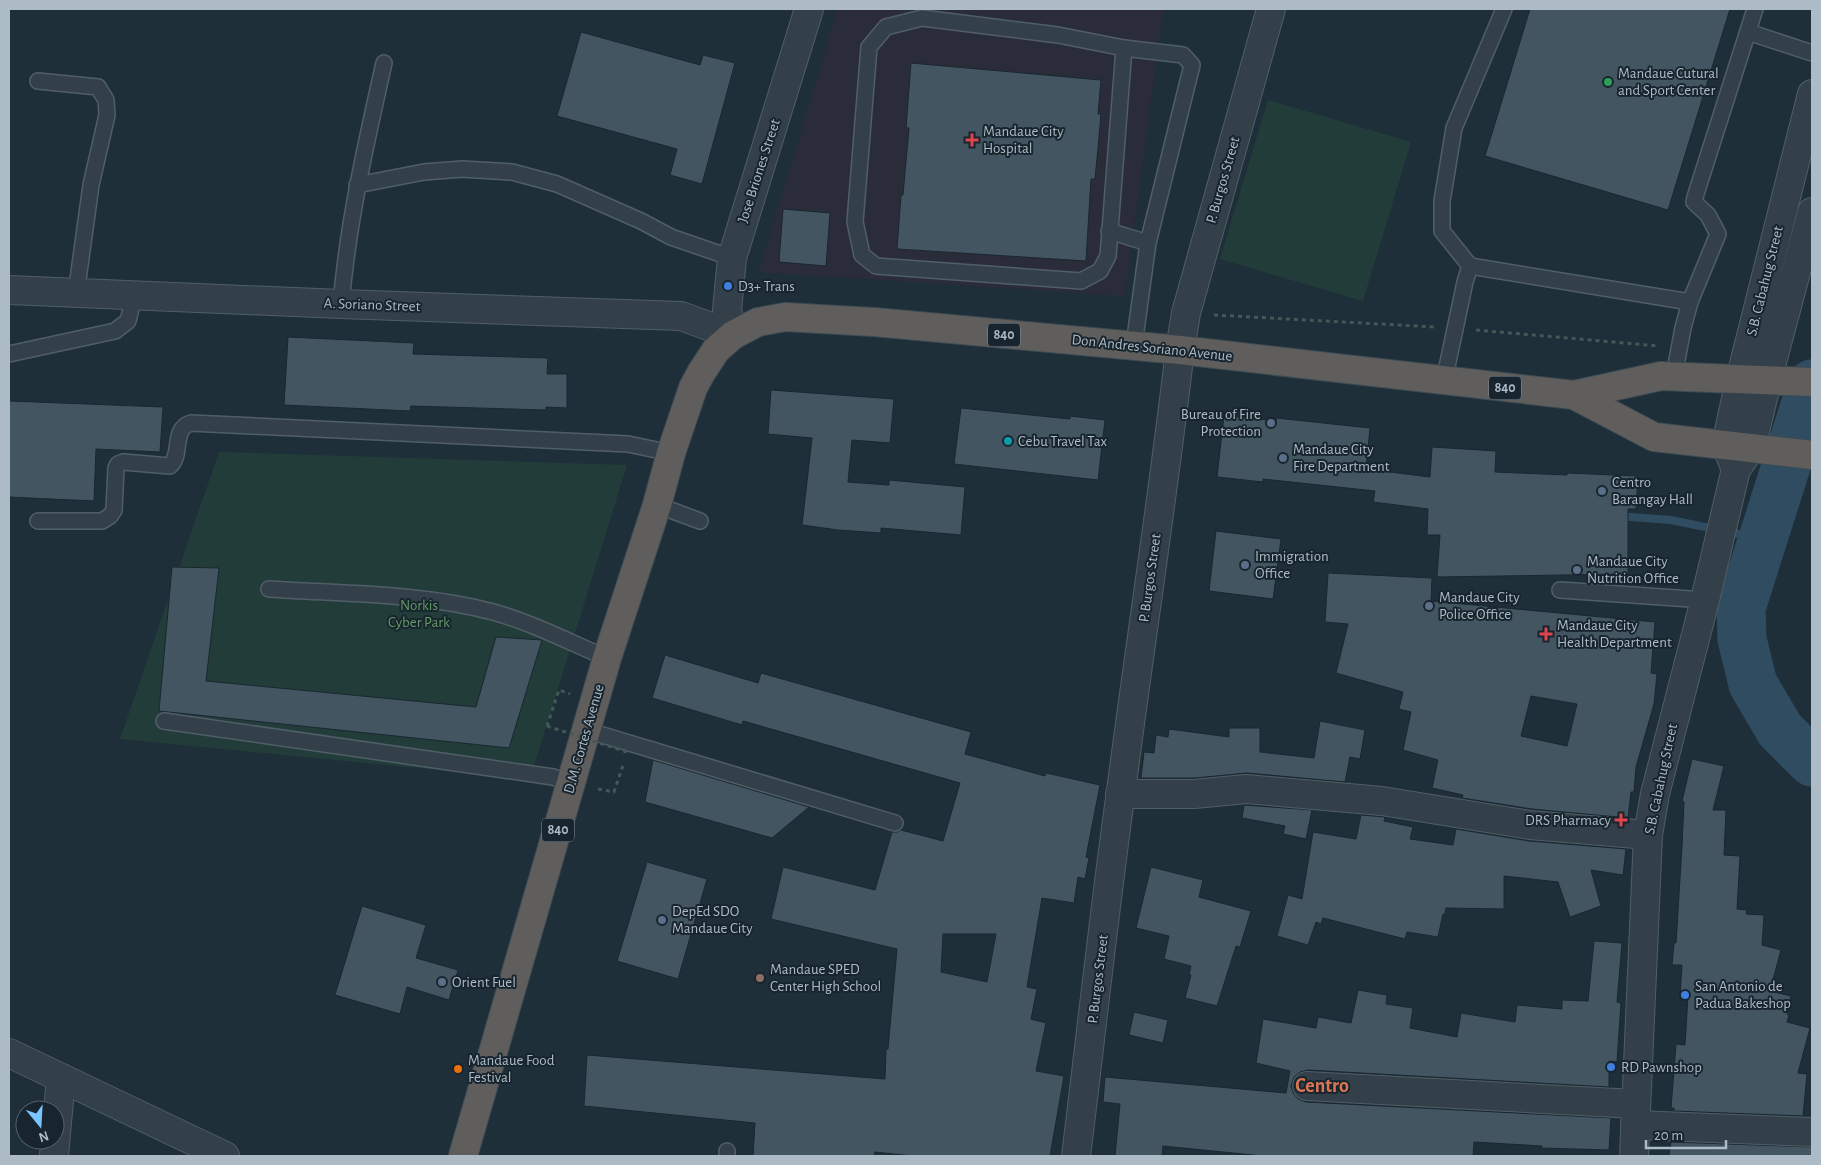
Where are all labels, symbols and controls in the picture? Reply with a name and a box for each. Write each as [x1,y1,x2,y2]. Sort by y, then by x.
place label: Mandaue Cutural and Sport Center [1618,66,1719,98]
marker: Mandaue Cutural and Sport Center [1602,76,1614,88]
street label: Jose Briones Street [735,117,783,225]
place label: Mandaue City Hospital [983,124,1064,156]
marker: Mandaue City Hospital [965,133,979,147]
street label: P. Burgos Street [1203,135,1243,225]
street label: S.B. Cabahug Street [1744,224,1786,338]
place label: D3+ Trans [738,279,795,294]
marker: D3+ Trans [722,280,734,292]
street label: A. Soriano Street [323,296,421,314]
road number: 840 [988,324,1020,346]
street label: Don Andres Soriano Avenue [1071,332,1233,364]
road number: 840 [1489,376,1521,399]
place label: Bureau of Fire Protection [1181,407,1261,439]
marker: Bureau of Fire Protection [1265,417,1277,429]
place label: Cebu Travel Tax [1018,434,1108,449]
marker: Cebu Travel Tax [1002,435,1014,447]
place label: Mandaue City Fire Department [1293,442,1390,474]
marker: Mandaue City Fire Department [1277,452,1289,464]
place label: Centro Barangay Hall [1612,475,1693,507]
marker: Centro Barangay Hall [1596,485,1608,497]
street label: P. Burgos Street [1136,533,1164,623]
place label: Immigration Office [1255,549,1329,581]
place label: Mandaue City Nutrition Office [1587,554,1679,586]
marker: Immigration Office [1239,559,1251,571]
marker: Mandaue City Nutrition Office [1571,564,1583,576]
place label: Mandaue City Police Office [1439,590,1520,622]
park label: Norkis Cyber Park [388,598,450,630]
marker: Mandaue City Police Office [1423,600,1435,612]
place label: Mandaue City Health Department [1557,618,1672,650]
marker: Mandaue City Health Department [1539,627,1553,641]
street label: D.M. Cortes Avenue [561,683,607,795]
street label: S.B. Cabahug Street [1642,722,1680,836]
place label: DRS Pharmacy [1525,813,1612,828]
marker: DRS Pharmacy [1615,814,1627,826]
road number: 840 [542,818,574,842]
place label: DepEd SDO Mandaue City [672,904,753,936]
marker: DepEd SDO Mandaue City [656,914,668,926]
street label: P. Burgos Street [1085,934,1111,1024]
place label: Mandaue SPED Center High School [770,962,881,994]
marker: Mandaue SPED Center High School [754,972,766,984]
place label: Orient Fuel [452,975,516,990]
marker: Orient Fuel [436,976,448,988]
place label: San Antonio de Padua Bakeshop [1695,979,1791,1011]
marker: San Antonio de Padua Bakeshop [1679,989,1691,1001]
place label: Mandaue Food Festival [468,1053,555,1085]
place label: RD Pawnshop [1621,1060,1702,1075]
marker: RD Pawnshop [1605,1061,1617,1073]
marker: Mandaue Food Festival [452,1063,464,1075]
district label: Centro [1295,1076,1349,1096]
north arrow [15,1100,65,1150]
scale bar [1646,1118,1726,1150]
text: N [37,1128,51,1145]
text: 20 m [1654,1128,1683,1143]

